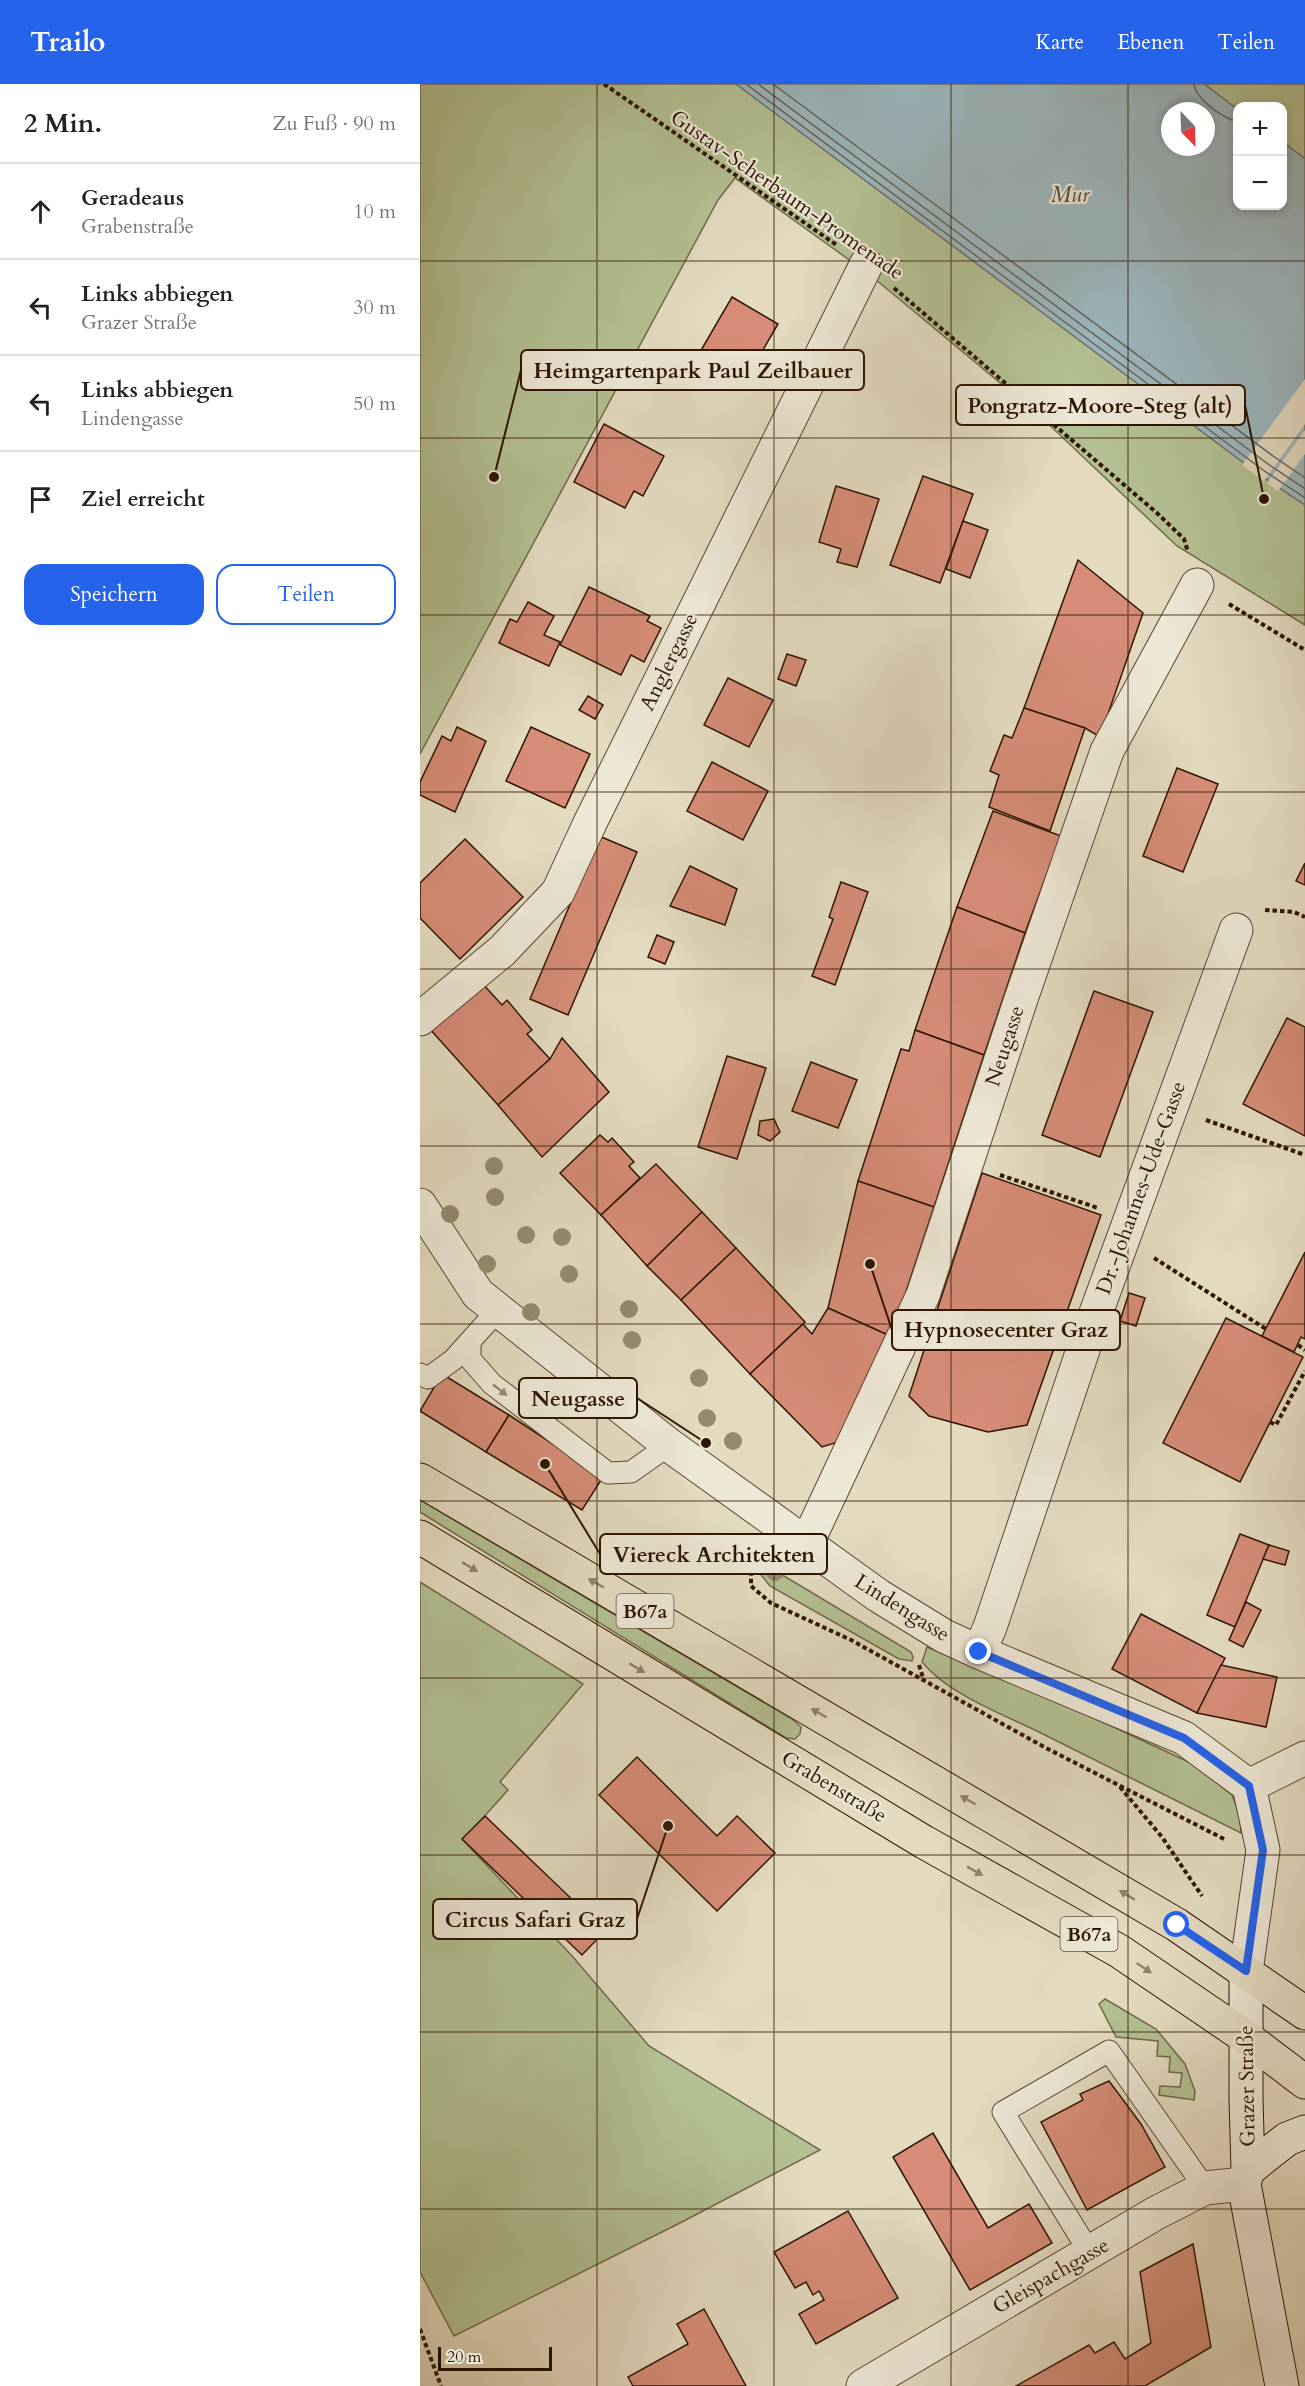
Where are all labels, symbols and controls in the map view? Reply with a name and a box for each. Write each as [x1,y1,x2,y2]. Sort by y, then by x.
text: Trailo [30,23,105,61]
text: Karte [1036,28,1084,57]
text: Ebenen [1117,28,1184,57]
text: Teilen [1217,28,1275,57]
north arrow [1161,102,1215,156]
map controls [1233,102,1287,210]
button: + [1233,102,1287,156]
street label: Gustav-Scherbaum-Promenade [664,103,910,287]
text: 2 Min. [24,106,102,141]
text: Zu Fuß · 90 m [273,110,396,137]
button: − [1233,156,1287,210]
water label: Mur [1051,180,1090,210]
text: Geradeaus [81,183,184,213]
icon: ahead [24,195,57,228]
text: 10 m [353,198,396,225]
text: Grabenstraße [81,213,194,240]
text: Links abbiegen [81,279,233,309]
icon: left [24,291,57,324]
text: 30 m [353,294,396,321]
text: Grazer Straße [81,309,197,336]
callout: Heimgartenpark Paul Zeilbauer [521,350,864,390]
text: Heimgartenpark Paul Zeilbauer [533,356,853,386]
text: Links abbiegen [81,375,233,405]
callout: Pongratz-Moore-Steg (alt) [956,385,1245,425]
icon: left [24,387,57,420]
text: 50 m [353,390,396,417]
text: Pongratz-Moore-Steg (alt) [967,391,1233,421]
text: Lindengasse [81,405,184,432]
icon: arrive [24,483,57,516]
text: Ziel erreicht [81,484,205,514]
button: Speichern [24,564,204,625]
button: Teilen [216,564,396,625]
street label: Anglergasse [633,608,705,716]
street label: Neugasse [978,1002,1032,1090]
street label: Dr.-Johannes-Ude-Gasse [1089,1077,1193,1299]
callout: Hypnosecenter Graz [892,1310,1120,1350]
text: Hypnosecenter Graz [904,1315,1108,1345]
callout: Neugasse [519,1378,637,1418]
one-way arrow [492,1383,507,1395]
text: Neugasse [531,1384,625,1414]
callout: Viereck Architekten [600,1534,827,1574]
text: Viereck Architekten [613,1540,815,1570]
one-way arrow [462,1562,478,1573]
street label: Lindengasse [849,1567,955,1649]
one-way arrow [588,1577,604,1588]
road number: B67a [616,1594,674,1628]
route end [965,1638,991,1664]
one-way arrow [629,1663,645,1674]
one-way arrow [810,1708,827,1718]
street label: Grabenstraße [776,1744,892,1830]
one-way arrow [960,1795,976,1806]
one-way arrow [967,1865,983,1876]
one-way arrow [1119,1890,1135,1901]
callout: Circus Safari Graz [433,1899,637,1939]
text: Circus Safari Graz [445,1905,625,1935]
route start [1163,1911,1189,1937]
road number: B67a [1060,1917,1118,1951]
one-way arrow [1136,1962,1152,1974]
street label: Grazer Straße [1231,2025,1263,2147]
street label: Gleispachgasse [987,2231,1115,2321]
scale bar [438,2344,552,2372]
text: 20 m [447,2346,481,2368]

